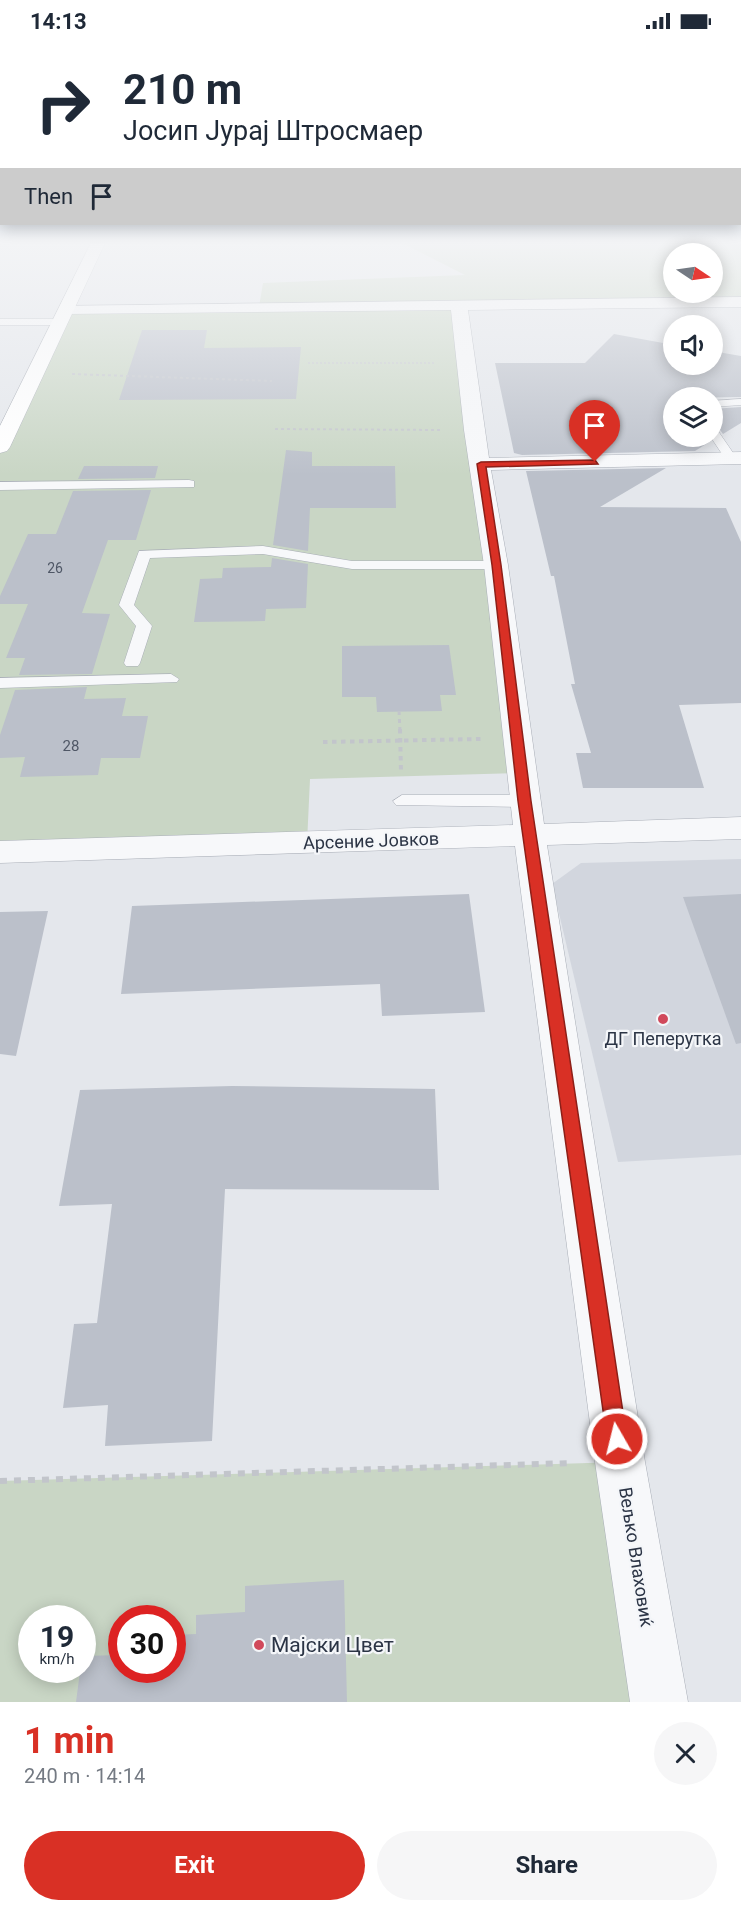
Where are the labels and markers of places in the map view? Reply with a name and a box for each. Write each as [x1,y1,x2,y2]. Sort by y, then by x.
pin [569,400,620,462]
marker: ДГ Пеперутка [656,1012,670,1026]
place label: ДГ Пеперутка [604,1028,722,1049]
place label: Мајски Цвет [271,1633,394,1657]
marker: Мајски Цвет [252,1638,266,1652]

